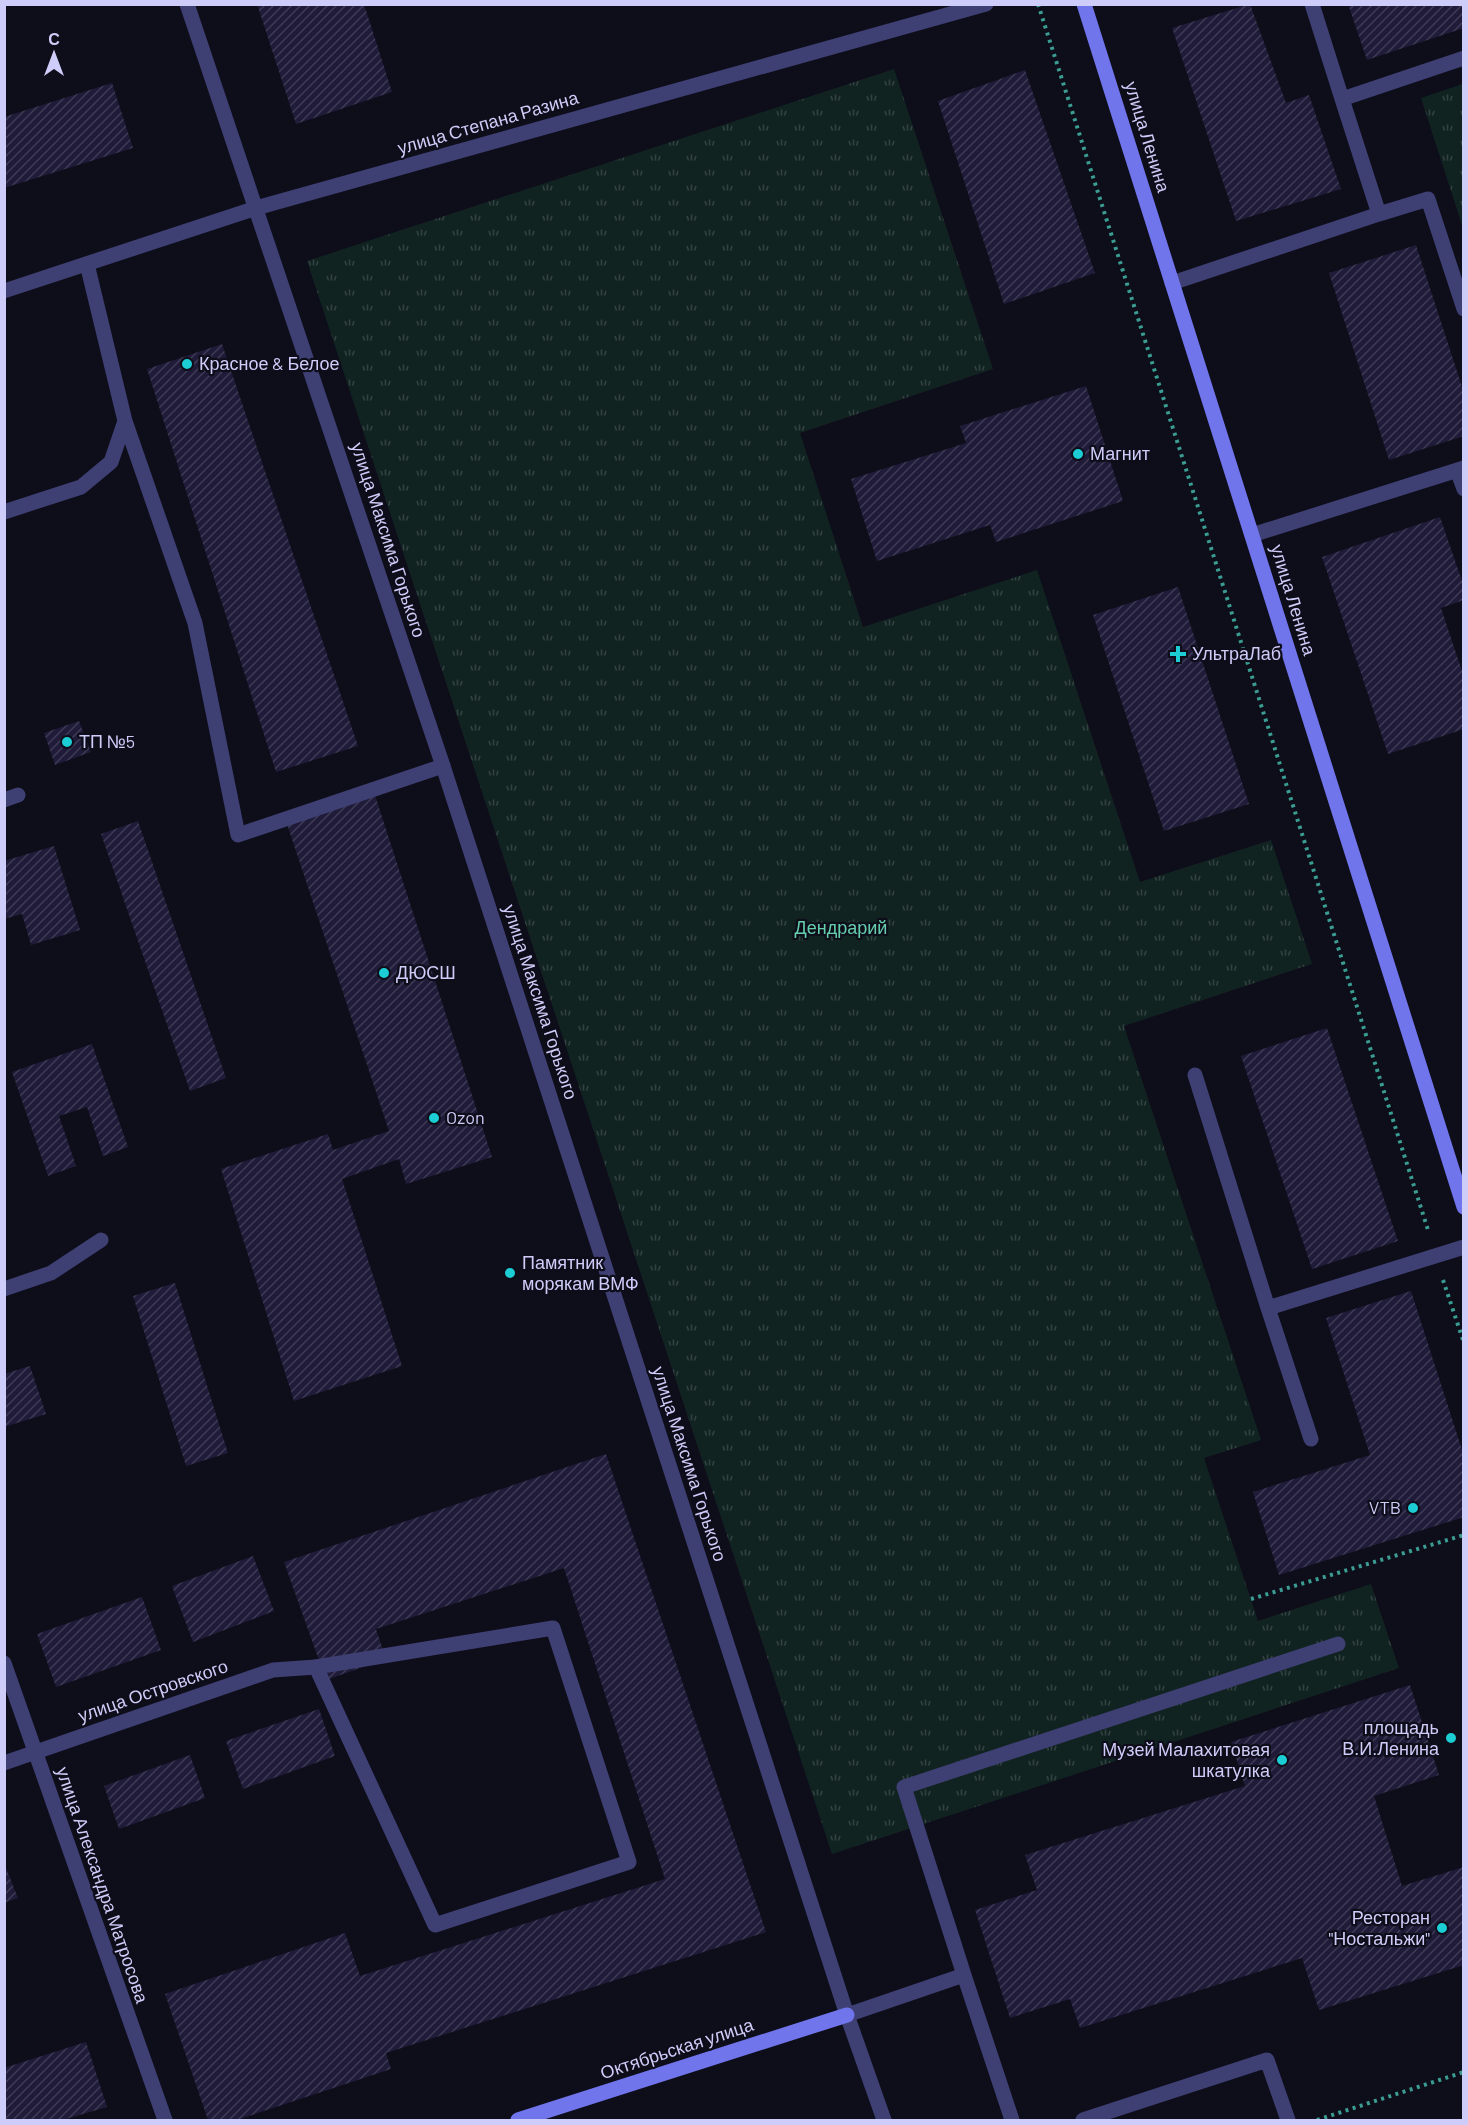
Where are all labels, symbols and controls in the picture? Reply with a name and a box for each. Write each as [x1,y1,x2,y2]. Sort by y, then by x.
north arrow [24,24,84,84]
text: С [48,29,60,48]
street label: улица Ленина [1121,79,1176,196]
street label: улица Степана Разина [395,85,582,158]
place label: Красное & Белое [199,352,339,374]
marker: Красное & Белое [180,357,194,371]
street label: улица Максима Горького [347,439,431,640]
place label: Магнит [1090,442,1150,464]
marker: Магнит [1071,447,1085,461]
street label: улица Ленина [1267,542,1322,659]
place label: УльтраЛаб [1192,642,1281,664]
marker: УльтраЛаб [1169,645,1187,663]
place label: ТП №5 [79,730,135,752]
marker: ТП №5 [60,735,74,749]
street label: улица Максима Горького [499,901,583,1102]
park label: Дендрарий [795,916,887,938]
place label: ДЮСШ [396,961,456,983]
marker: ДЮСШ [377,966,391,980]
place label: Ozon [446,1106,485,1128]
marker: Ozon [427,1111,441,1125]
place label: Памятник морякам ВМФ [522,1251,639,1294]
marker: Памятник морякам ВМФ [503,1266,517,1280]
street label: улица Максима Горького [648,1363,732,1564]
place label: VTB [1369,1496,1401,1518]
marker: VTB [1406,1501,1420,1515]
street label: улица Островского [75,1654,230,1726]
place label: площадь В.И.Ленина [1342,1716,1440,1759]
marker: площадь В.И.Ленина [1444,1731,1458,1745]
place label: Музей Малахитовая шкатулка [1102,1738,1271,1781]
marker: Музей Малахитовая шкатулка [1275,1753,1289,1767]
street label: улица Александра Матросова [52,1764,154,2007]
place label: Ресторан "Ностальжи" [1328,1906,1430,1949]
marker: Ресторан "Ностальжи" [1435,1921,1449,1935]
street label: Октябрьская улица [597,2013,757,2083]

